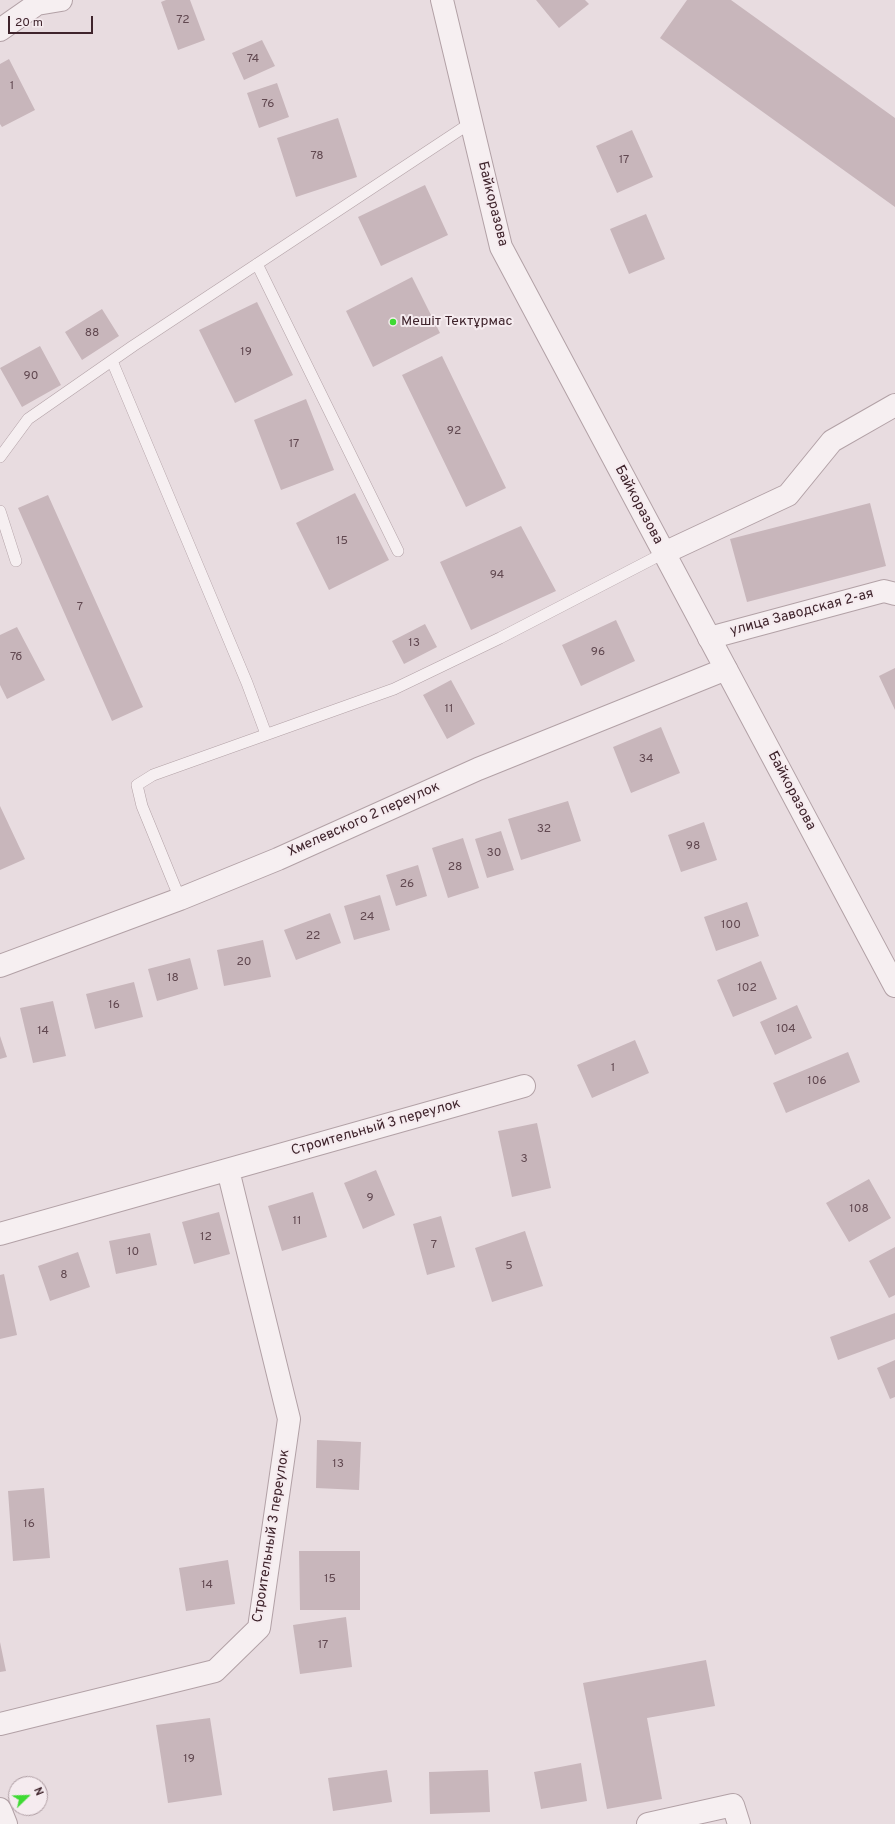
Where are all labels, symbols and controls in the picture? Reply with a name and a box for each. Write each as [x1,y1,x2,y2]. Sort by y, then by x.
scale bar [10,8,95,34]
house number: 72 [176,14,190,28]
text: 20 m [15,15,43,31]
house number: 74 [247,53,259,67]
house number: 1 [10,80,14,94]
house number: 76 [262,98,274,112]
house number: 78 [310,150,324,164]
house number: 17 [619,154,629,168]
street label: Байкоразова [473,160,511,248]
place label: Мешіт Тектұрмас [401,314,512,330]
marker: Мешіт Тектұрмас [388,317,398,327]
house number: 88 [85,327,99,341]
house number: 19 [240,346,252,360]
house number: 90 [24,370,38,384]
house number: 92 [447,425,461,439]
house number: 17 [289,438,299,452]
street label: Байкоразова [610,463,666,547]
house number: 15 [336,535,348,549]
house number: 94 [490,569,504,583]
street label: улица Заводская 2-ая [728,586,876,640]
house number: 7 [77,601,83,615]
house number: 13 [408,637,420,651]
house number: 96 [591,646,605,660]
house number: 7б [10,651,22,665]
house number: 11 [445,703,453,717]
street label: Байкоразова [763,749,819,833]
house number: 34 [639,753,653,767]
street label: Хмелевского 2 переулок [285,779,443,861]
house number: 32 [537,823,551,837]
house number: 98 [686,840,700,854]
house number: 30 [487,847,501,861]
house number: 28 [448,861,462,875]
house number: 26 [400,878,414,892]
house number: 24 [360,911,374,925]
house number: 100 [721,919,741,933]
house number: 22 [306,930,320,944]
house number: 20 [236,956,252,970]
house number: 18 [167,972,179,986]
house number: 102 [737,982,757,996]
house number: 16 [108,999,120,1013]
house number: 104 [776,1023,796,1037]
house number: 14 [37,1025,49,1039]
house number: 1 [611,1062,615,1076]
house number: 106 [807,1075,827,1089]
street label: Строительный 3 переулок [289,1096,463,1160]
house number: 3 [520,1153,528,1167]
house number: 9 [366,1192,374,1206]
house number: 108 [849,1203,869,1217]
house number: 11 [293,1215,301,1229]
house number: 12 [200,1231,212,1245]
house number: 7 [431,1239,437,1253]
house number: 10 [127,1246,139,1260]
house number: 5 [505,1260,513,1274]
house number: 8 [60,1269,68,1283]
street label: Строительный 3 переулок [250,1448,294,1624]
house number: 13 [332,1458,344,1472]
house number: 16 [23,1518,35,1532]
house number: 15 [324,1573,336,1587]
house number: 14 [201,1579,213,1593]
house number: 17 [318,1639,328,1653]
house number: 19 [183,1753,195,1767]
north arrow [8,1776,48,1816]
text: N [30,1785,46,1798]

